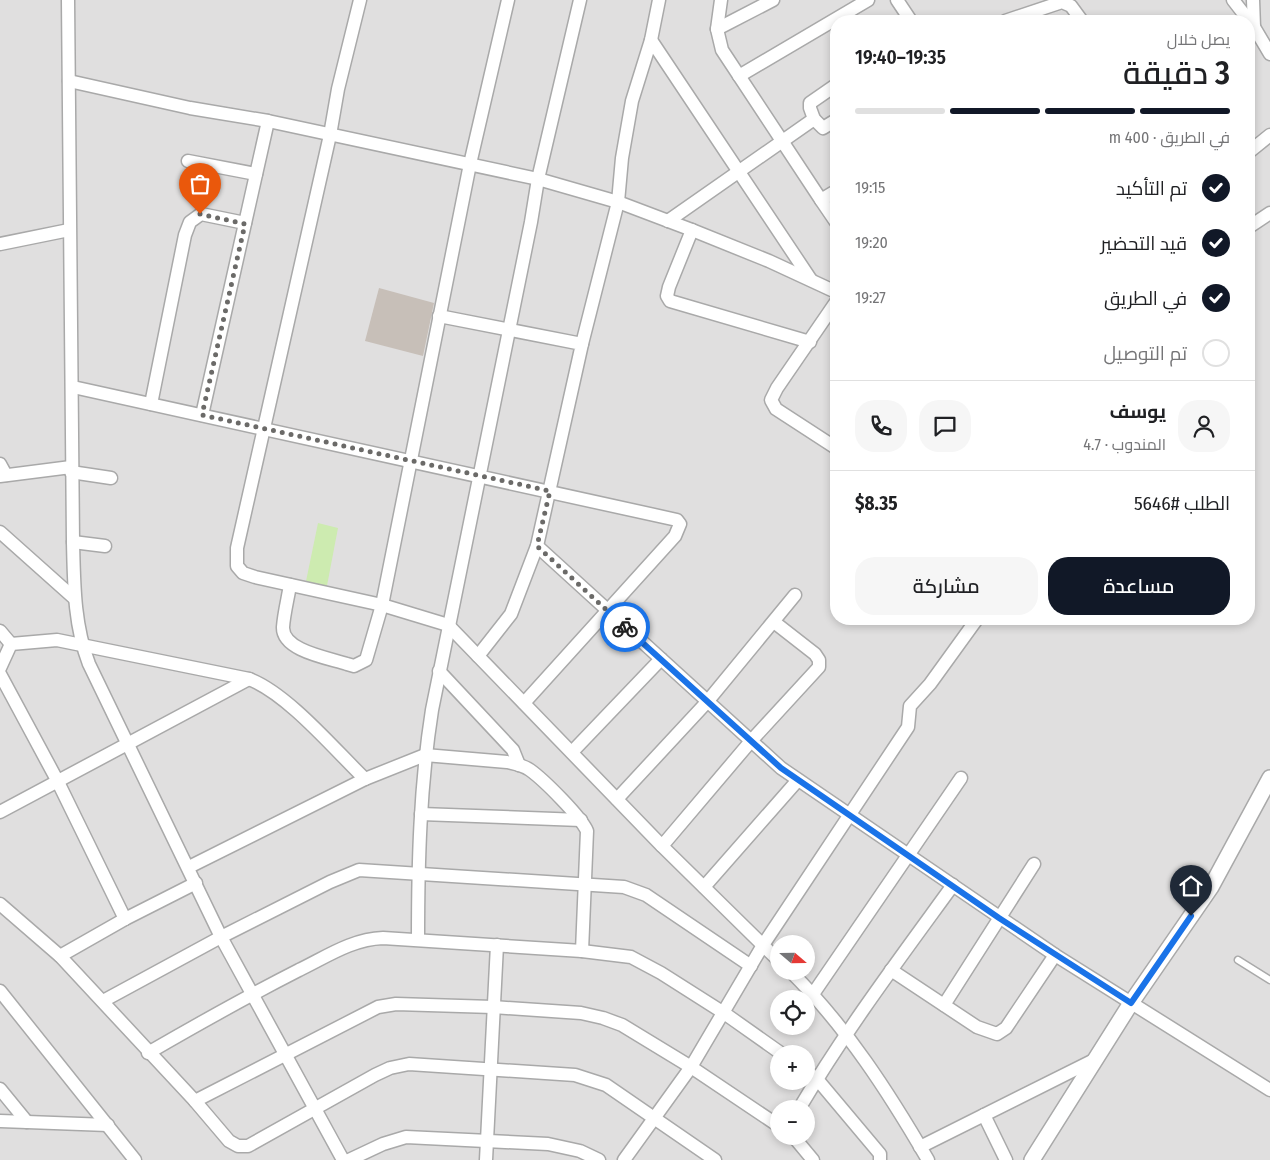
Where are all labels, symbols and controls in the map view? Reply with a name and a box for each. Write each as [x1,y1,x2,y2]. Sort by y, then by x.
text: يصل خلال [1167,30,1230,49]
text: 19:35–19:40 [855,46,946,69]
text: 3 دقيقة [1123,54,1230,92]
text: في الطريق · 400 m [1109,128,1230,147]
pin [179,163,221,214]
icon: bag [186,170,214,198]
icon: check [1202,174,1230,202]
text: تم التأكيد [1116,177,1187,200]
text: 19:15 [855,178,885,197]
icon: check [1202,229,1230,257]
text: قيد التحضير [1100,232,1187,255]
text: 19:20 [855,233,888,252]
icon: check [1202,284,1230,312]
text: في الطريق [1104,287,1187,310]
text: 19:27 [855,288,886,307]
text: تم التوصيل [1104,342,1187,365]
button: phone [855,400,907,452]
button: chat [919,400,971,452]
text: يوسف [1110,400,1166,423]
button: person [1178,400,1230,452]
text: المندوب · 4.7 [1083,435,1166,454]
text: $8.35 [855,492,897,515]
text: الطلب #5646 [1134,492,1230,515]
button: مشاركة [855,557,1038,615]
button: مساعدة [1048,557,1230,615]
courier [600,602,650,652]
icon: bike [611,613,639,641]
pin [1170,865,1212,916]
icon: home [1177,872,1205,900]
north arrow [770,935,815,980]
map controls [770,935,815,1145]
button: locate [770,990,815,1035]
button: + [770,1045,815,1090]
button: − [770,1100,815,1145]

